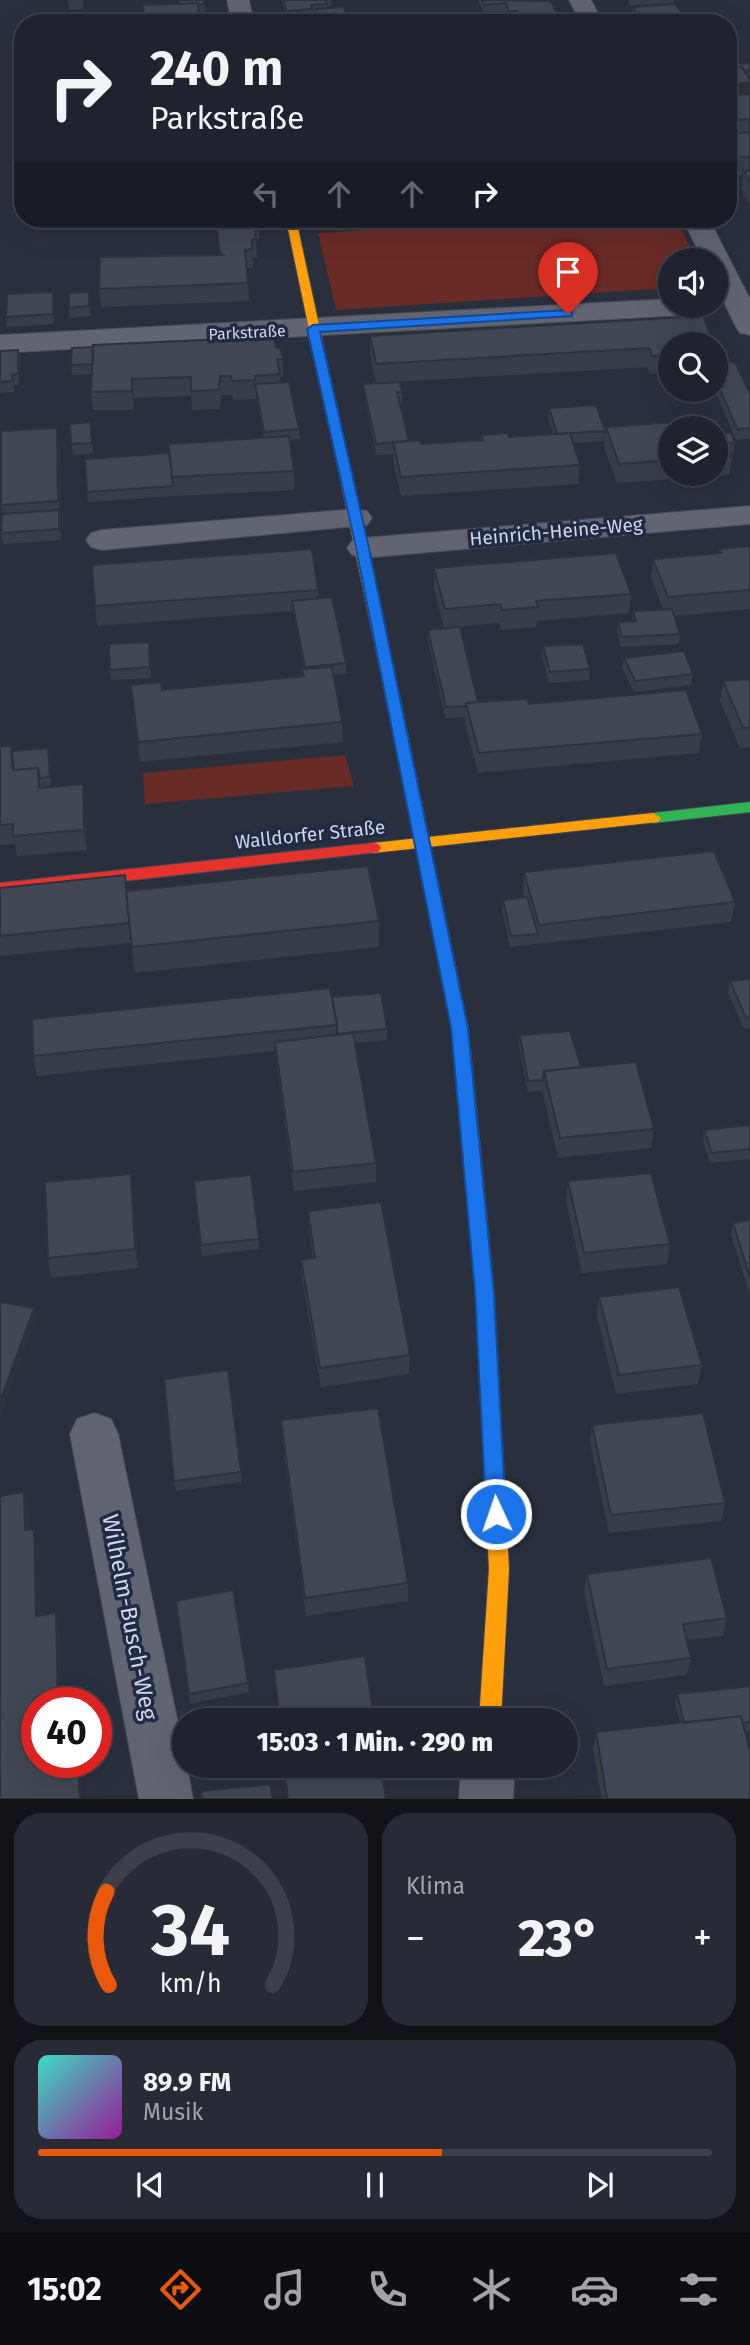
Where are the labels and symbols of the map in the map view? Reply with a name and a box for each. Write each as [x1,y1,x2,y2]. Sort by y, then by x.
pin [538,242,598,314]
street label: Parkstraße [208,321,286,344]
street label: Heinrich-Heine-Weg [468,512,644,551]
street label: Walldorfer Straße [234,815,386,854]
position arrow [459,1477,533,1551]
street label: Wilhelm-Busch-Weg [96,1512,164,1722]
speed limit sign: 40 [21,1687,112,1778]

